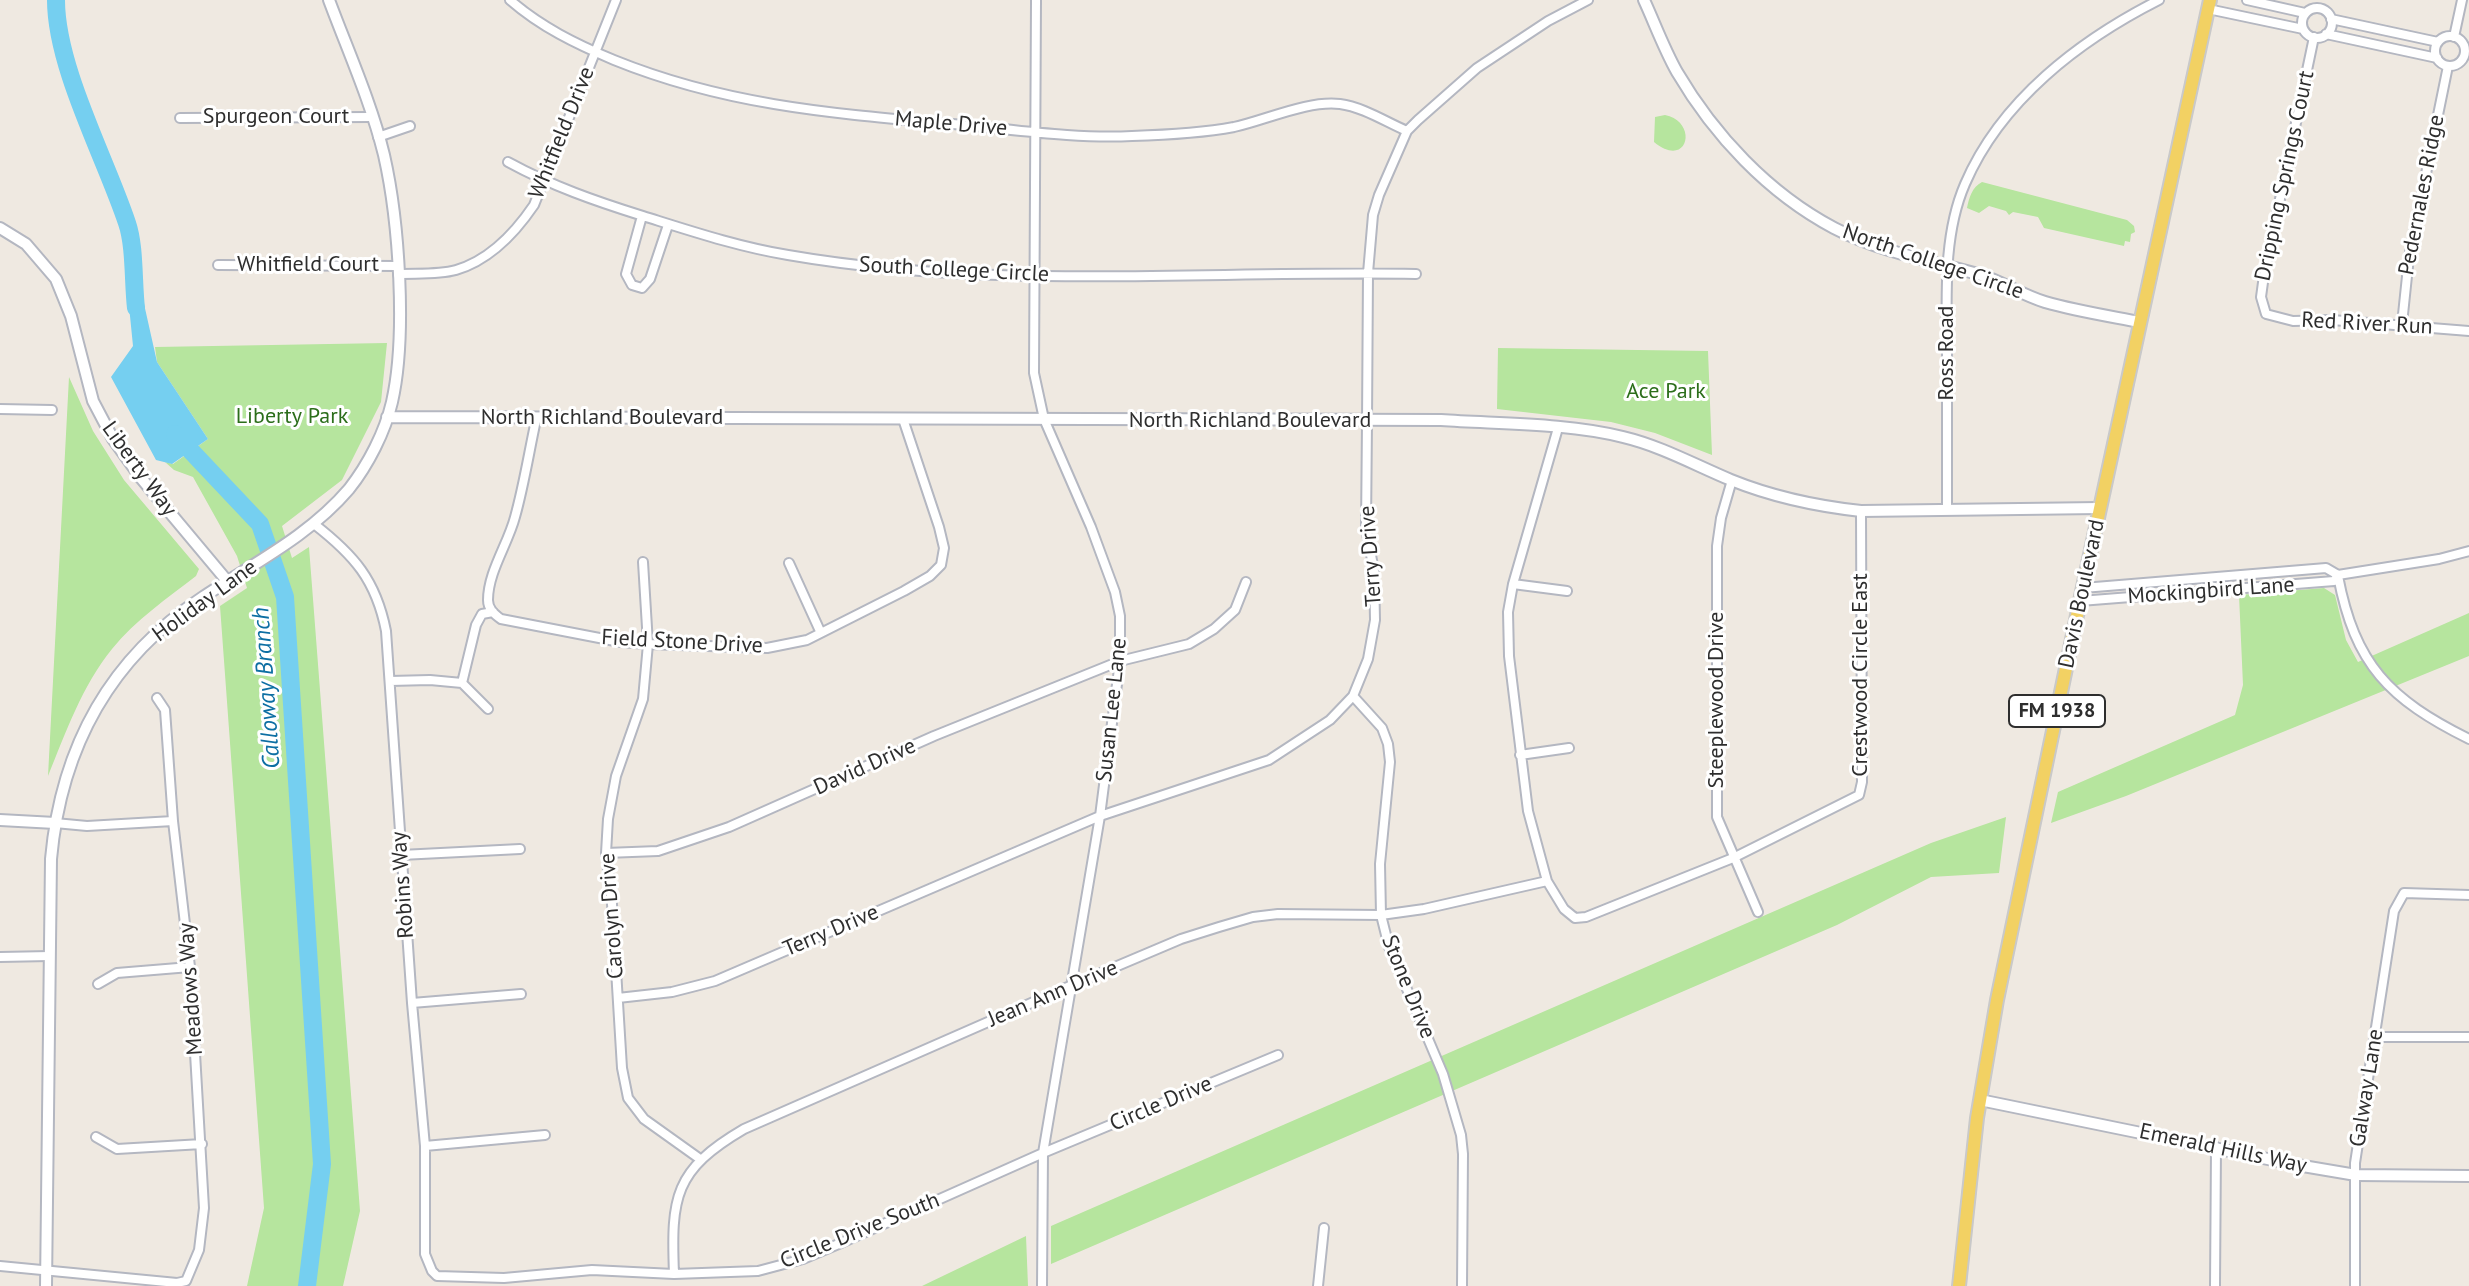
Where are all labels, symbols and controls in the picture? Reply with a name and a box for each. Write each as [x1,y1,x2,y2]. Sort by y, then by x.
street label: Whitfield Drive [524,63,600,203]
street label: Dripping Springs Court [2250,69,2320,283]
street label: Spurgeon Court [203,104,349,130]
street label: Maple Drive [894,106,1008,142]
street label: Pedernales Ridge [2394,113,2450,277]
street label: North College Circle [1839,219,2027,305]
street label: Whitfield Court [237,252,379,278]
street label: South College Circle [858,252,1050,288]
street label: Ross Road [1934,306,1960,400]
street label: Red River Run [2301,307,2433,341]
park label: Ace Park [1626,379,1706,405]
park label: Liberty Park [236,404,348,430]
street label: North Richland Boulevard [481,405,723,431]
street label: North Richland Boulevard [1129,408,1371,434]
street label: Liberty Way [96,417,182,521]
street label: Terry Drive [1354,505,1388,607]
street label: Davis Boulevard [2053,517,2111,671]
street label: Holiday Lane [148,554,262,648]
street label: Mockingbird Lane [2127,572,2295,610]
street label: Crestwood Circle East [1848,573,1874,777]
water label: Calloway Branch [247,606,287,770]
street label: Steeplewood Drive [1704,612,1730,788]
street label: Field Stone Drive [601,625,763,659]
street label: Susan Lee Lane [1091,637,1133,783]
road number: FM 1938 [2009,695,2105,727]
street label: David Drive [810,733,920,801]
street label: Robins Way [386,831,420,939]
street label: Carolyn Drive [594,852,630,980]
street label: Terry Drive [779,899,883,963]
street label: Meadows Way [173,922,209,1056]
street label: Stone Drive [1375,931,1441,1043]
street label: Jean Ann Drive [984,955,1122,1033]
street label: Galway Lane [2345,1027,2389,1149]
street label: Circle Drive [1106,1071,1216,1137]
street label: Emerald Hills Way [2137,1118,2309,1180]
street label: Circle Drive South [777,1187,943,1275]

